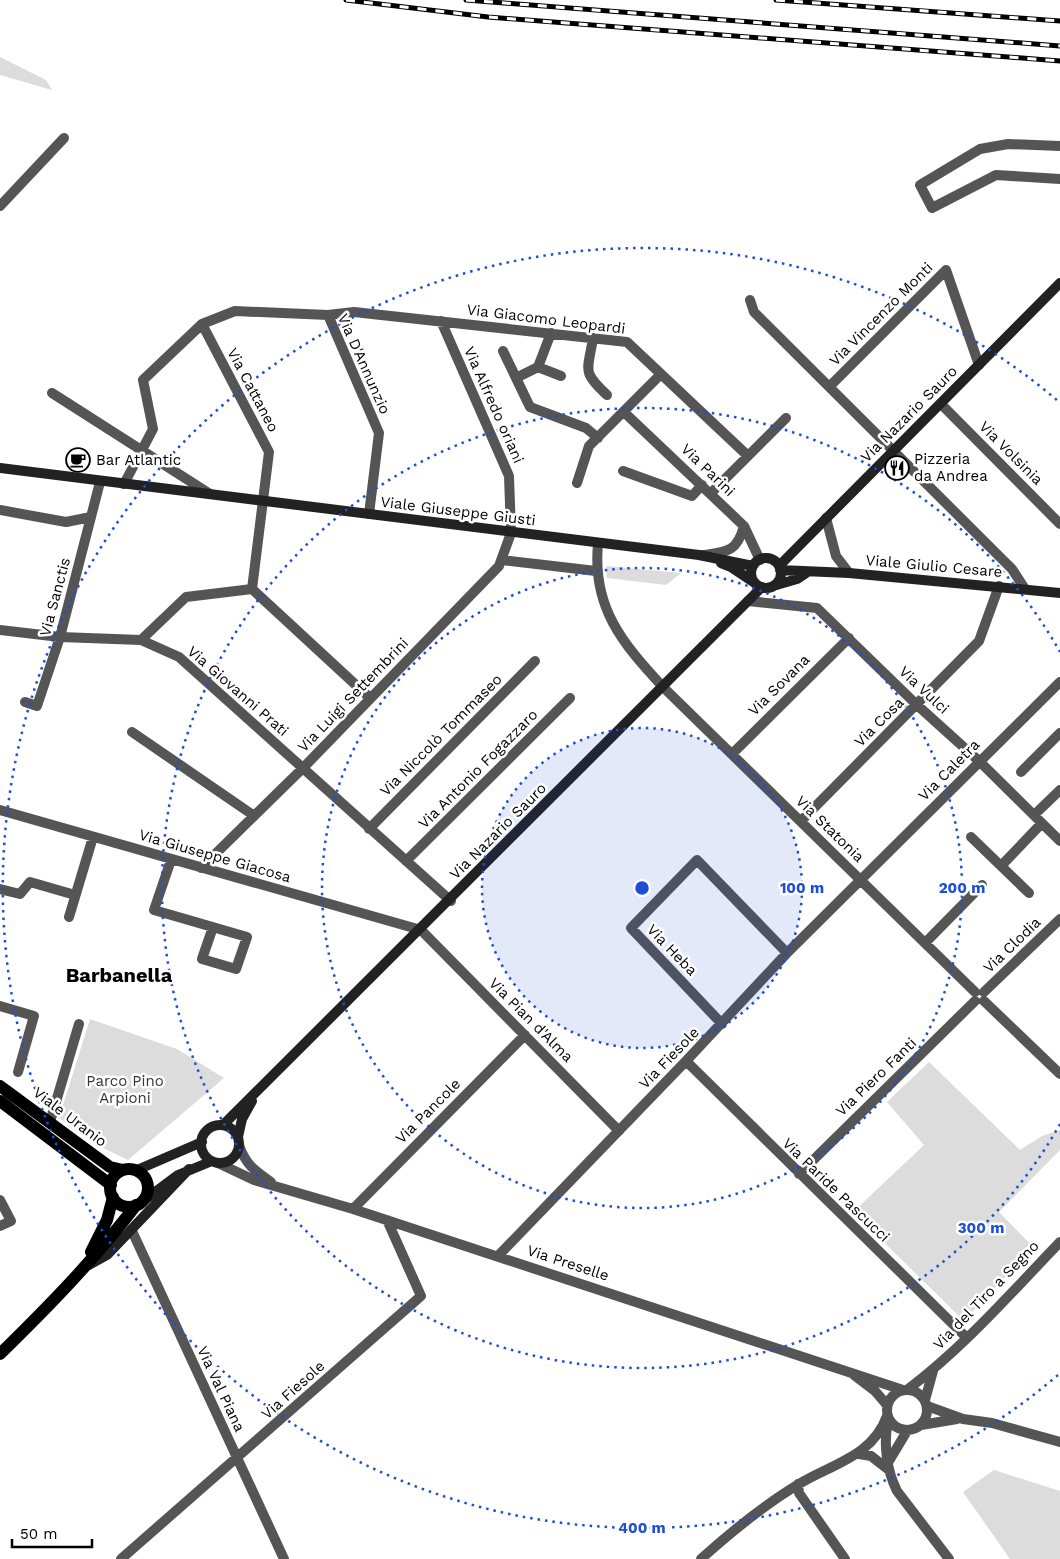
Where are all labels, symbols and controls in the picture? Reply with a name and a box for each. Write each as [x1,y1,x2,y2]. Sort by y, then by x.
street label: Via Vincenzo Monti [826,259,936,369]
street label: Via Giacomo Leopardi [466,300,626,338]
street label: Via D'Annunzio [334,311,394,417]
street label: Via Alfredo oriani [460,344,528,466]
street label: Via Cattaneo [223,345,283,435]
street label: Via Nazario Sauro [857,362,961,466]
street label: Via Volsinia [975,417,1047,489]
street label: Via Parini [677,440,739,500]
cafe icon: Bar Atlantic [65,447,91,473]
place label: Pizzeria da Andrea [914,450,988,485]
place label: Bar Atlantic [96,451,181,469]
restaurant icon: Pizzeria da Andrea [884,455,910,481]
street label: Viale Giuseppe Giusti [379,493,537,529]
street label: Viale Giulio Cesare [865,551,1003,581]
street label: Via Sanctis [36,556,74,638]
street label: Via Luigi Settembrini [294,634,412,756]
street label: Via Giovanni Prati [184,642,292,740]
street label: Via Sovana [745,650,814,719]
street label: Via Vulci [895,662,953,718]
street label: Via Niccolò Tommaseo [376,670,506,800]
street label: Via Cosa [850,693,908,751]
street label: Via Antonio Fogazzaro [415,706,541,832]
street label: Via Caletra [915,735,984,804]
street label: Via Nazario Sauro [446,779,550,883]
street label: Via Statonia [792,792,868,866]
street label: Via Giuseppe Giacosa [137,826,294,886]
centre of rings [633,879,651,897]
text: 100 m [780,879,824,897]
text: 200 m [939,879,985,897]
street label: Via Clodia [980,913,1045,977]
street label: Via Heba [643,921,701,980]
district label: Barbanella [66,963,173,987]
street label: Via Pian d'Alma [485,974,577,1066]
street label: Via Fiesole [635,1023,703,1093]
street label: Via Piero Fanti [832,1034,920,1120]
park label: Parco Pino Arpioni [86,1072,164,1107]
street label: Via Pancole [392,1075,464,1147]
street label: Viale Uranio [30,1083,110,1151]
street label: Via Paride Pascucci [779,1134,893,1246]
text: 300 m [958,1219,1004,1237]
street label: Via del Tiro a Segno [929,1237,1043,1353]
street label: Via Preselle [525,1241,611,1285]
street label: Via Val Piana [193,1343,249,1435]
street label: Via Fiesole [258,1357,328,1423]
scale bar [12,1516,92,1548]
text: 400 m [618,1519,666,1537]
text: 50 m [20,1525,57,1543]

